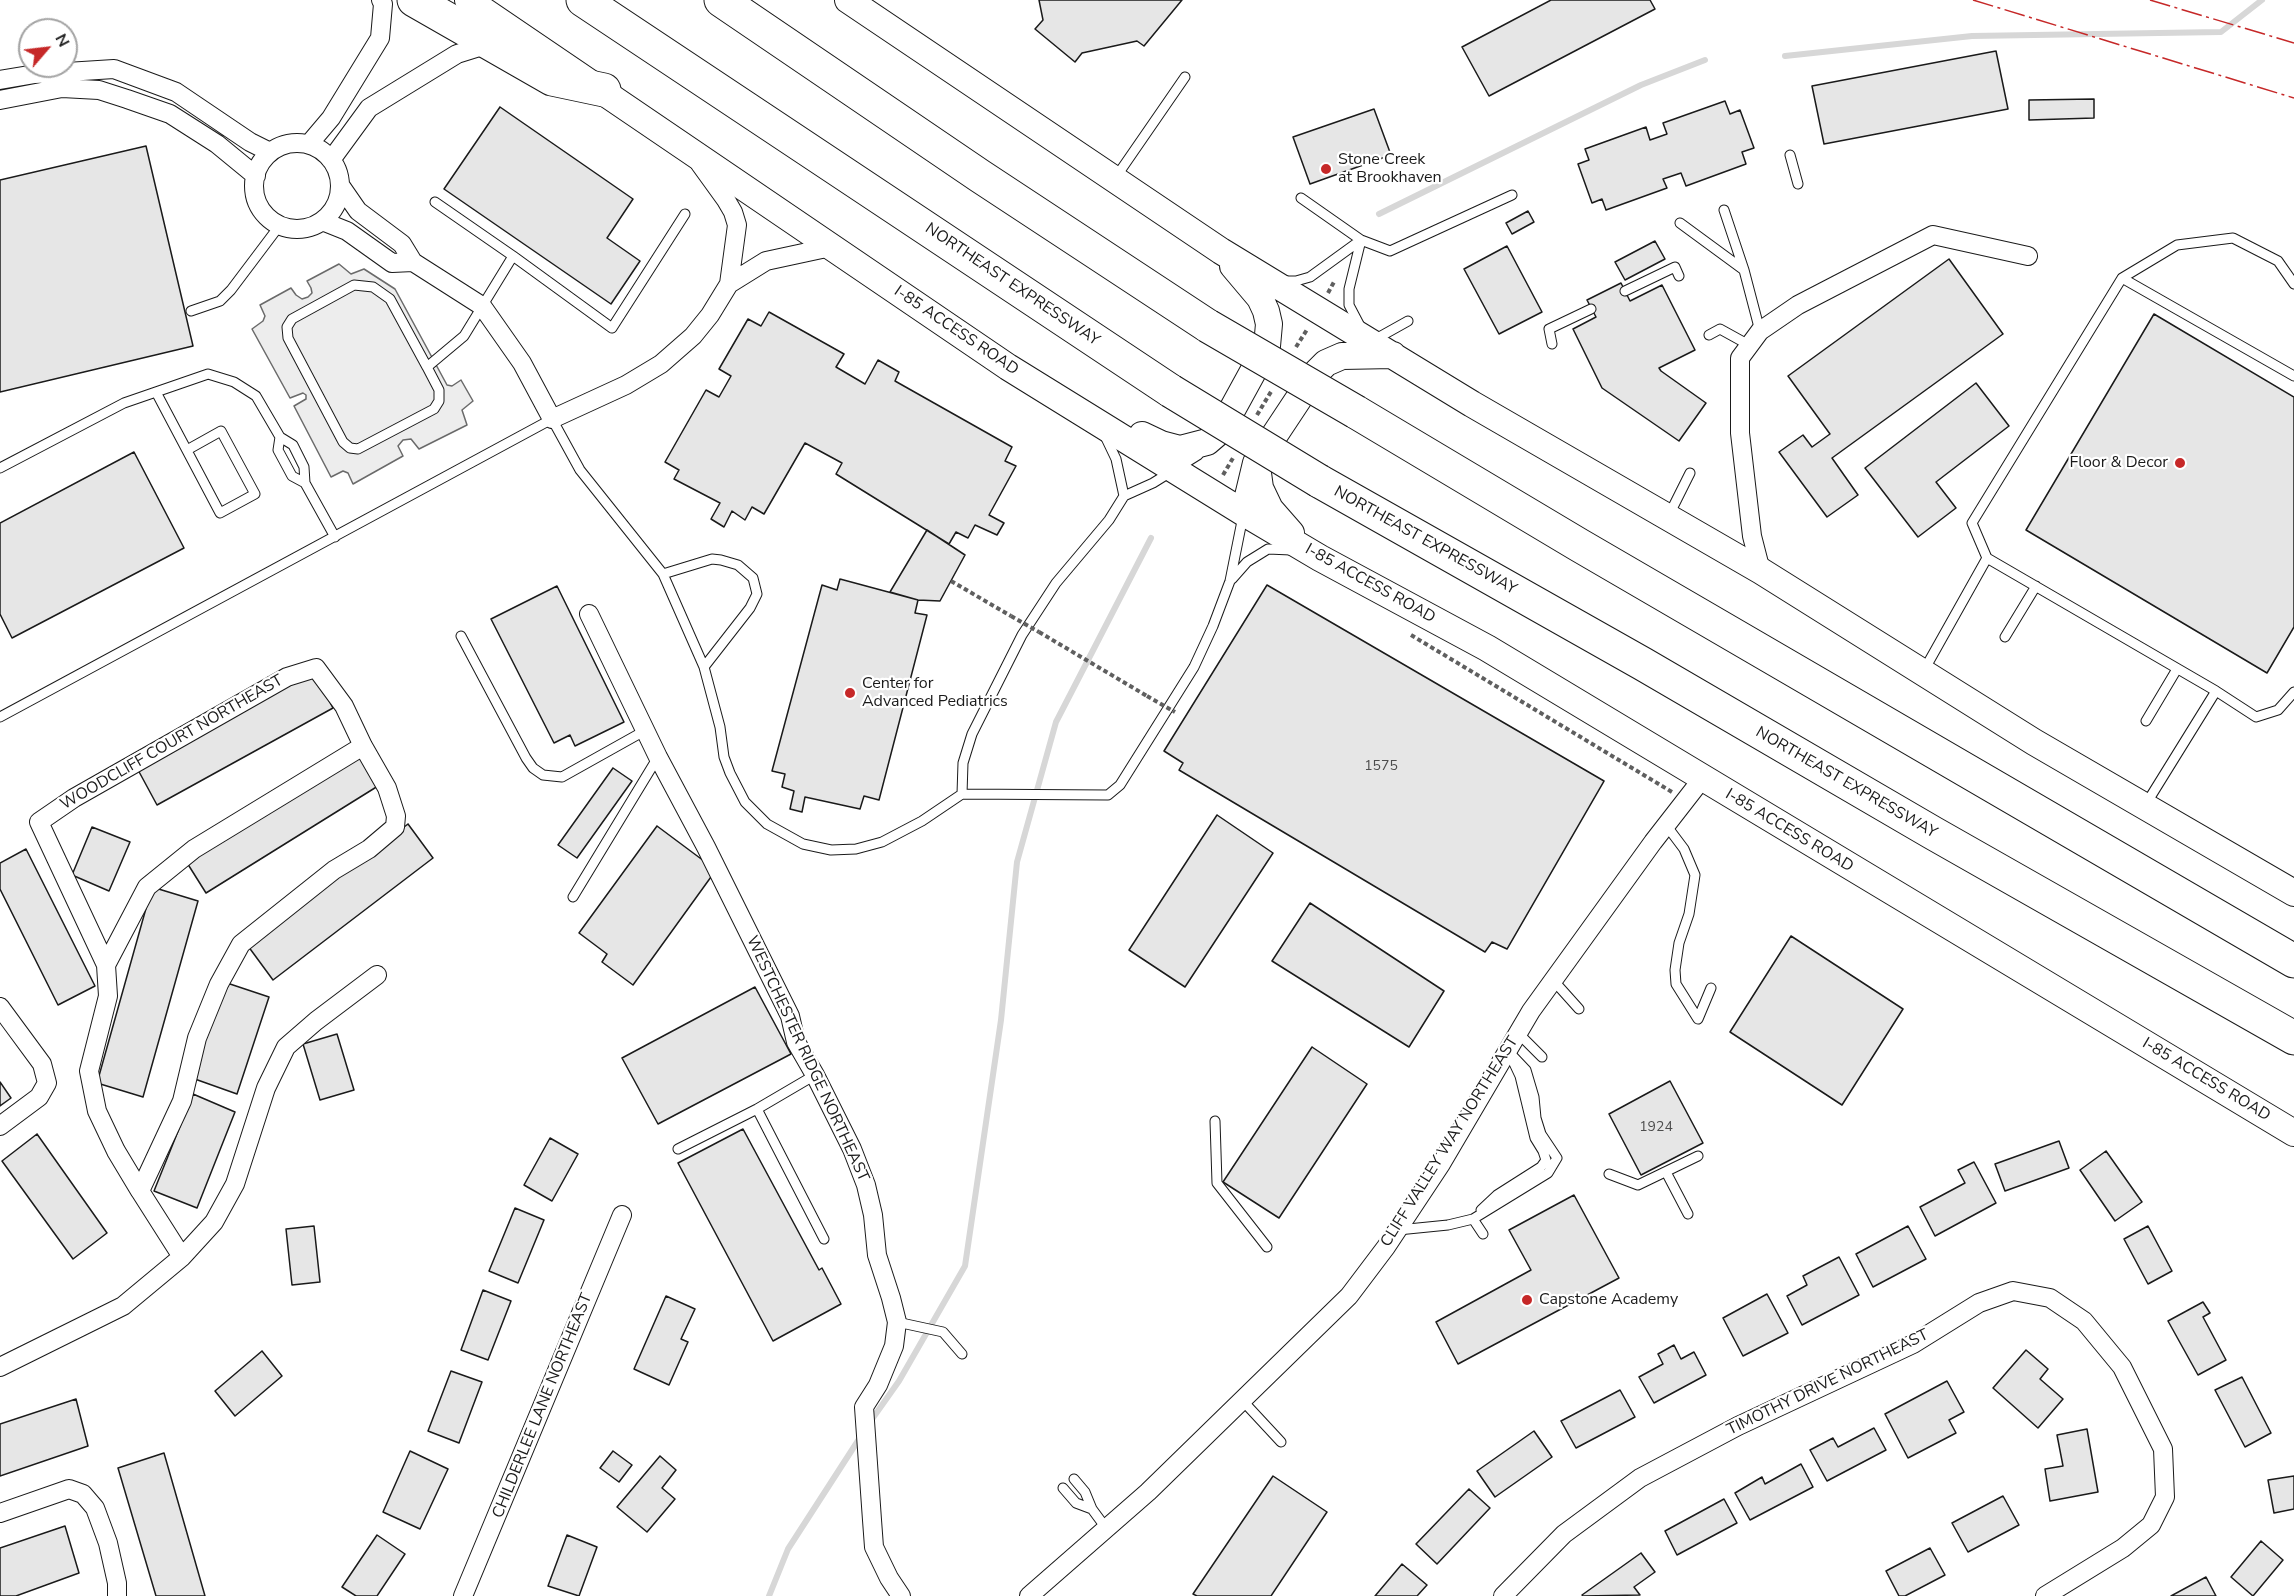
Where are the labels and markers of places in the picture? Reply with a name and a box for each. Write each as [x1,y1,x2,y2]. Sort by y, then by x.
place label: Stone Creek at Brookhaven [1338,150,1442,188]
marker: Stone Creek at Brookhaven [1319,162,1333,176]
place label: Floor & Decor [2069,453,2168,473]
marker: Floor & Decor [2173,456,2187,470]
place label: Center for Advanced Pediatrics [862,674,1008,712]
marker: Center for Advanced Pediatrics [843,686,857,700]
place label: Capstone Academy [1539,1290,1678,1310]
marker: Capstone Academy [1520,1293,1534,1307]

